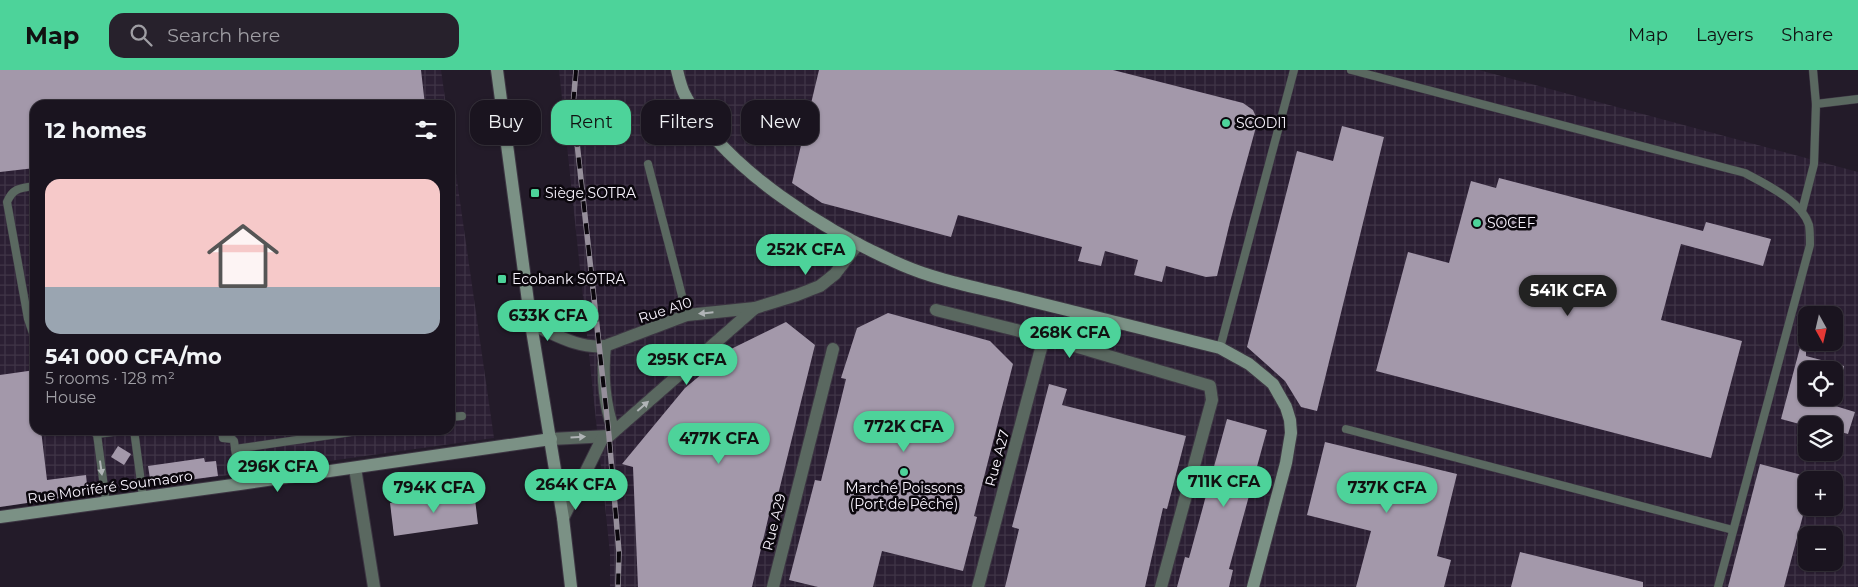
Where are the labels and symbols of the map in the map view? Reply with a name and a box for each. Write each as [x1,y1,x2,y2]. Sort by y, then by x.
place label: SCODI1 [1236,114,1287,132]
marker: SCODI1 [1220,117,1232,129]
place label: Siège SOTRA [545,184,637,202]
marker: Siège SOTRA [529,187,541,199]
place label: SOCEF [1487,214,1536,232]
marker: SOCEF [1471,217,1483,229]
pin: 252K CFA [754,234,858,276]
place label: Ecobank SOTRA [512,270,626,288]
marker: Ecobank SOTRA [496,273,508,285]
pin: 541K CFA [1516,274,1620,317]
street label: Rue A10 [636,293,694,327]
pin: 633K CFA [496,300,600,342]
north arrow [1798,306,1842,351]
one-way arrow [698,309,714,317]
pin: 268K CFA [1018,316,1122,359]
pin: 295K CFA [635,344,739,386]
one-way arrow [636,400,648,412]
pin: 772K CFA [852,410,956,453]
pin: 477K CFA [667,422,771,465]
street label: Rue A27 [981,428,1013,488]
one-way arrow [571,433,587,441]
pin: 296K CFA [226,450,330,493]
one-way arrow [98,461,106,477]
street label: Rue Moriféré Soumaoro [26,466,194,508]
marker: Marché Poissons (Port de Pêche) [898,466,910,478]
pin: 711K CFA [1172,466,1276,508]
pin: 264K CFA [524,468,628,511]
pin: 794K CFA [382,472,486,514]
pin: 737K CFA [1335,472,1439,514]
place label: Marché Poissons (Port de Pêche) [845,479,963,513]
street label: Rue A29 [758,492,790,552]

